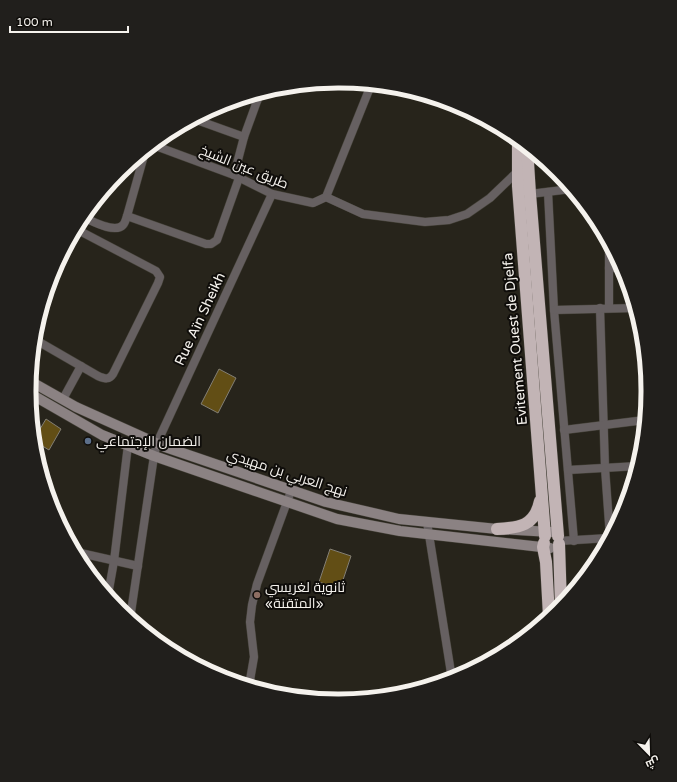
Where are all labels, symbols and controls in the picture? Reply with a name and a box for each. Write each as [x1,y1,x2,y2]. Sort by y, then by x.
scale bar [10,8,128,34]
text: 100 m [16,15,53,29]
street label: طريق عين الشيخ [197,142,291,192]
street label: Evitement Ouest de Djelfa [499,252,531,426]
street label: Rue Aïn Sheikh [171,270,229,368]
place label: الضمان الإجتماعي [96,433,201,453]
marker: الضمان الإجتماعي [83,436,93,446]
street label: نهج العربي بن مهيدي [224,446,349,503]
place label: ثانوية لغريسي «المتقنة» [265,579,345,612]
marker: ثانوية لغريسي «المتقنة» [252,590,262,600]
north arrow [629,734,669,774]
text: ش [644,754,662,771]

